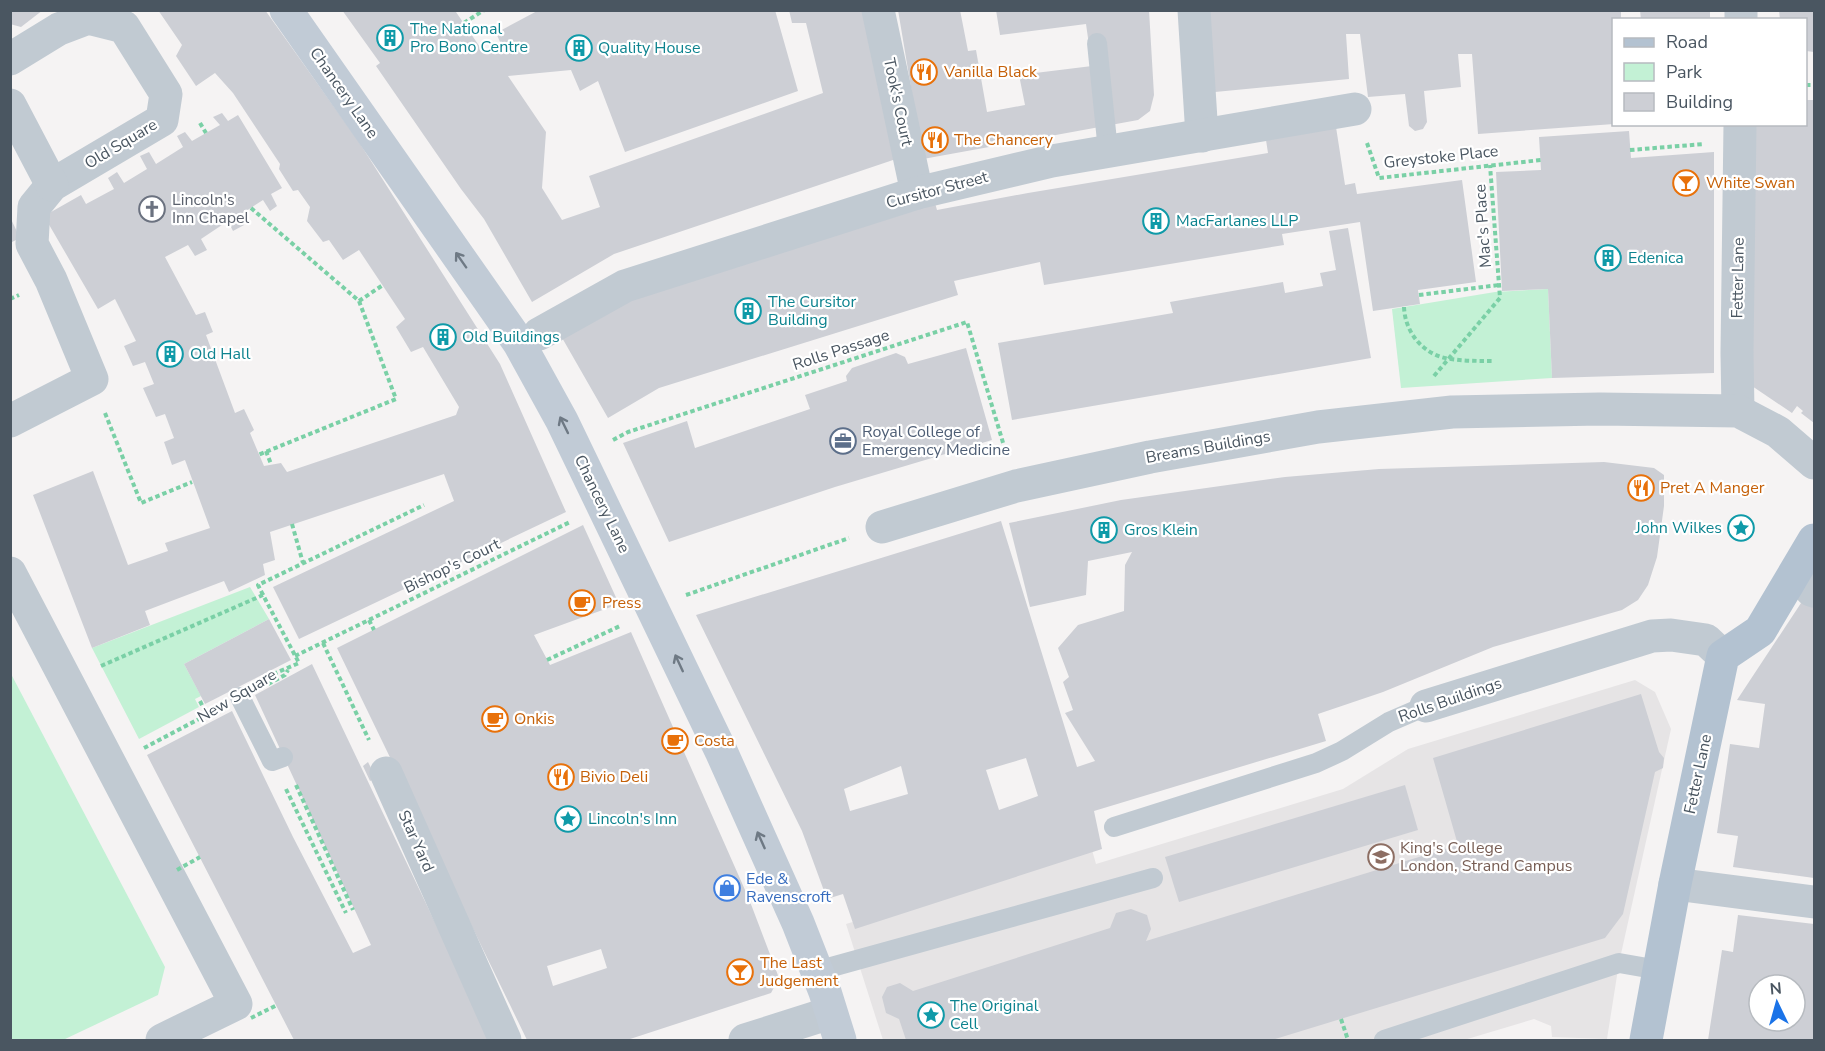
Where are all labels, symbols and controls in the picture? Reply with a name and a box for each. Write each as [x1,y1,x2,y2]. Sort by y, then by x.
place label: The National Pro Bono Centre [410,18,528,58]
legend [1612,18,1807,126]
building icon: The National Pro Bono Centre [375,23,405,53]
text: Road [1666,30,1708,54]
building icon: Quality House [564,33,594,63]
place label: Quality House [598,37,700,59]
street label: Chancery Lane [304,43,384,143]
street label: Took's Court [878,56,918,148]
restaurant icon: Vanilla Black [909,57,939,87]
text: Park [1666,60,1703,84]
place label: Vanilla Black [943,61,1038,83]
text: Building [1666,90,1733,114]
street label: Old Square [81,114,161,174]
restaurant icon: The Chancery [920,125,950,155]
place label: The Chancery [954,129,1054,151]
street label: Greystoke Place [1383,140,1499,174]
street label: Cursitor Street [884,166,991,214]
bar icon: White Swan [1671,168,1701,198]
place label: White Swan [1706,172,1795,194]
street label: Mac's Place [1469,183,1497,269]
place label: Lincoln's Inn Chapel [172,189,250,229]
church icon: Lincoln's Inn Chapel [137,194,167,224]
building icon: MacFarlanes LLP [1141,206,1171,236]
place label: MacFarlanes LLP [1176,210,1298,232]
street label: Fetter Lane [1726,237,1750,319]
building icon: Edenica [1593,243,1623,273]
place label: Edenica [1628,247,1684,269]
one-way arrow [455,253,467,269]
place label: The Cursitor Building [768,291,856,331]
building icon: The Cursitor Building [733,296,763,326]
building icon: Old Buildings [428,322,458,352]
street label: Rolls Passage [790,324,892,376]
place label: Old Buildings [462,326,560,348]
building icon: Old Hall [155,339,185,369]
place label: Old Hall [190,343,251,365]
one-way arrow [558,417,570,434]
place label: Royal College of Emergency Medicine [862,421,1010,461]
street label: Breams Buildings [1144,425,1272,469]
office icon: Royal College of Emergency Medicine [828,426,858,456]
street label: Chancery Lane [569,451,635,557]
restaurant icon: Pret A Manger [1626,473,1656,503]
place label: Pret A Manger [1660,477,1765,499]
place icon: John Wilkes [1726,513,1756,543]
building icon: Gros Klein [1089,515,1119,545]
place label: John Wilkes [1635,517,1722,539]
place label: Gros Klein [1124,519,1198,541]
street label: Bishop's Court [400,533,504,599]
cafe icon: Press [567,588,597,618]
place label: Press [602,592,642,614]
one-way arrow [673,654,685,672]
street label: New Square [193,664,281,728]
street label: Rolls Buildings [1395,672,1505,728]
cafe icon: Onkis [480,704,510,734]
place label: Onkis [514,708,555,730]
cafe icon: Costa [660,726,690,756]
place label: Costa [694,730,735,752]
street label: Fetter Lane [1679,732,1717,816]
restaurant icon: Bivio Deli [546,762,576,792]
place label: Bivio Deli [580,766,648,788]
place icon: Lincoln's Inn [553,804,583,834]
street label: Star Yard [393,807,439,875]
place label: Lincoln's Inn [588,808,677,830]
one-way arrow [755,831,766,849]
place label: King's College London, Strand Campus [1400,837,1572,877]
school or university icon: King's College London, Strand Campus [1366,842,1396,872]
place label: Ede & Ravenscroft [746,868,831,908]
shop icon: Ede & Ravenscroft [712,873,742,903]
place label: The Last Judgement [759,952,839,992]
bar icon: The Last Judgement [725,957,755,987]
north arrow [1747,973,1807,1033]
text: N [1769,978,1783,1001]
place label: The Original Cell [950,995,1039,1035]
place icon: The Original Cell [916,1000,946,1030]

